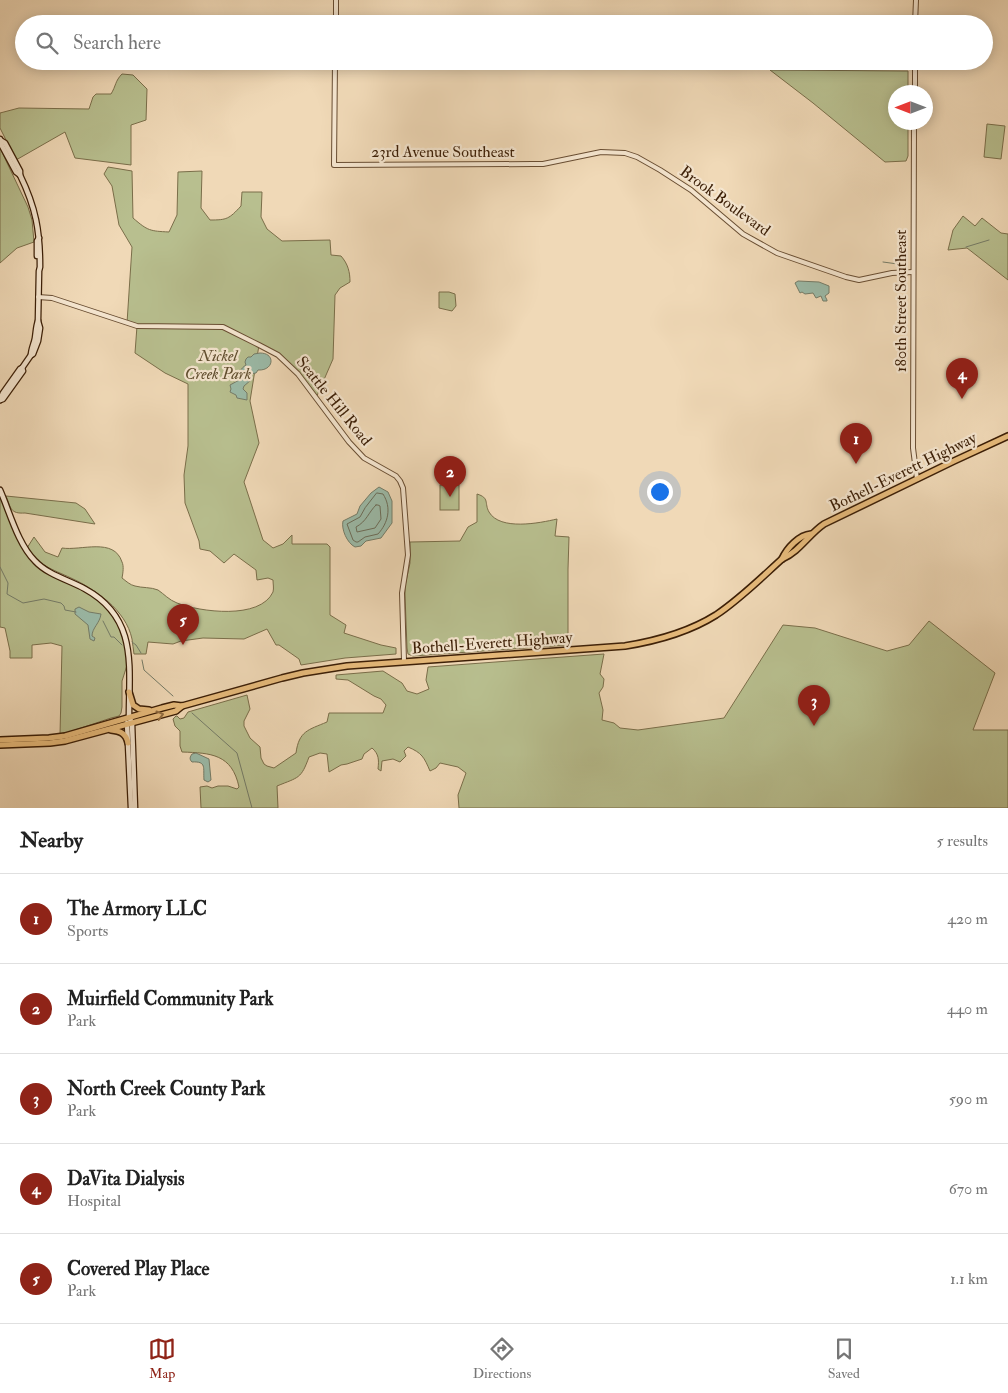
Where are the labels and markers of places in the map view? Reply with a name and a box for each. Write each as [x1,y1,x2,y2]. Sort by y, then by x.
pin: 4 [946,358,978,399]
pin: 1 [840,423,872,464]
pin: 2 [434,456,466,497]
pin: 5 [167,604,199,645]
pin: 3 [798,685,830,726]

